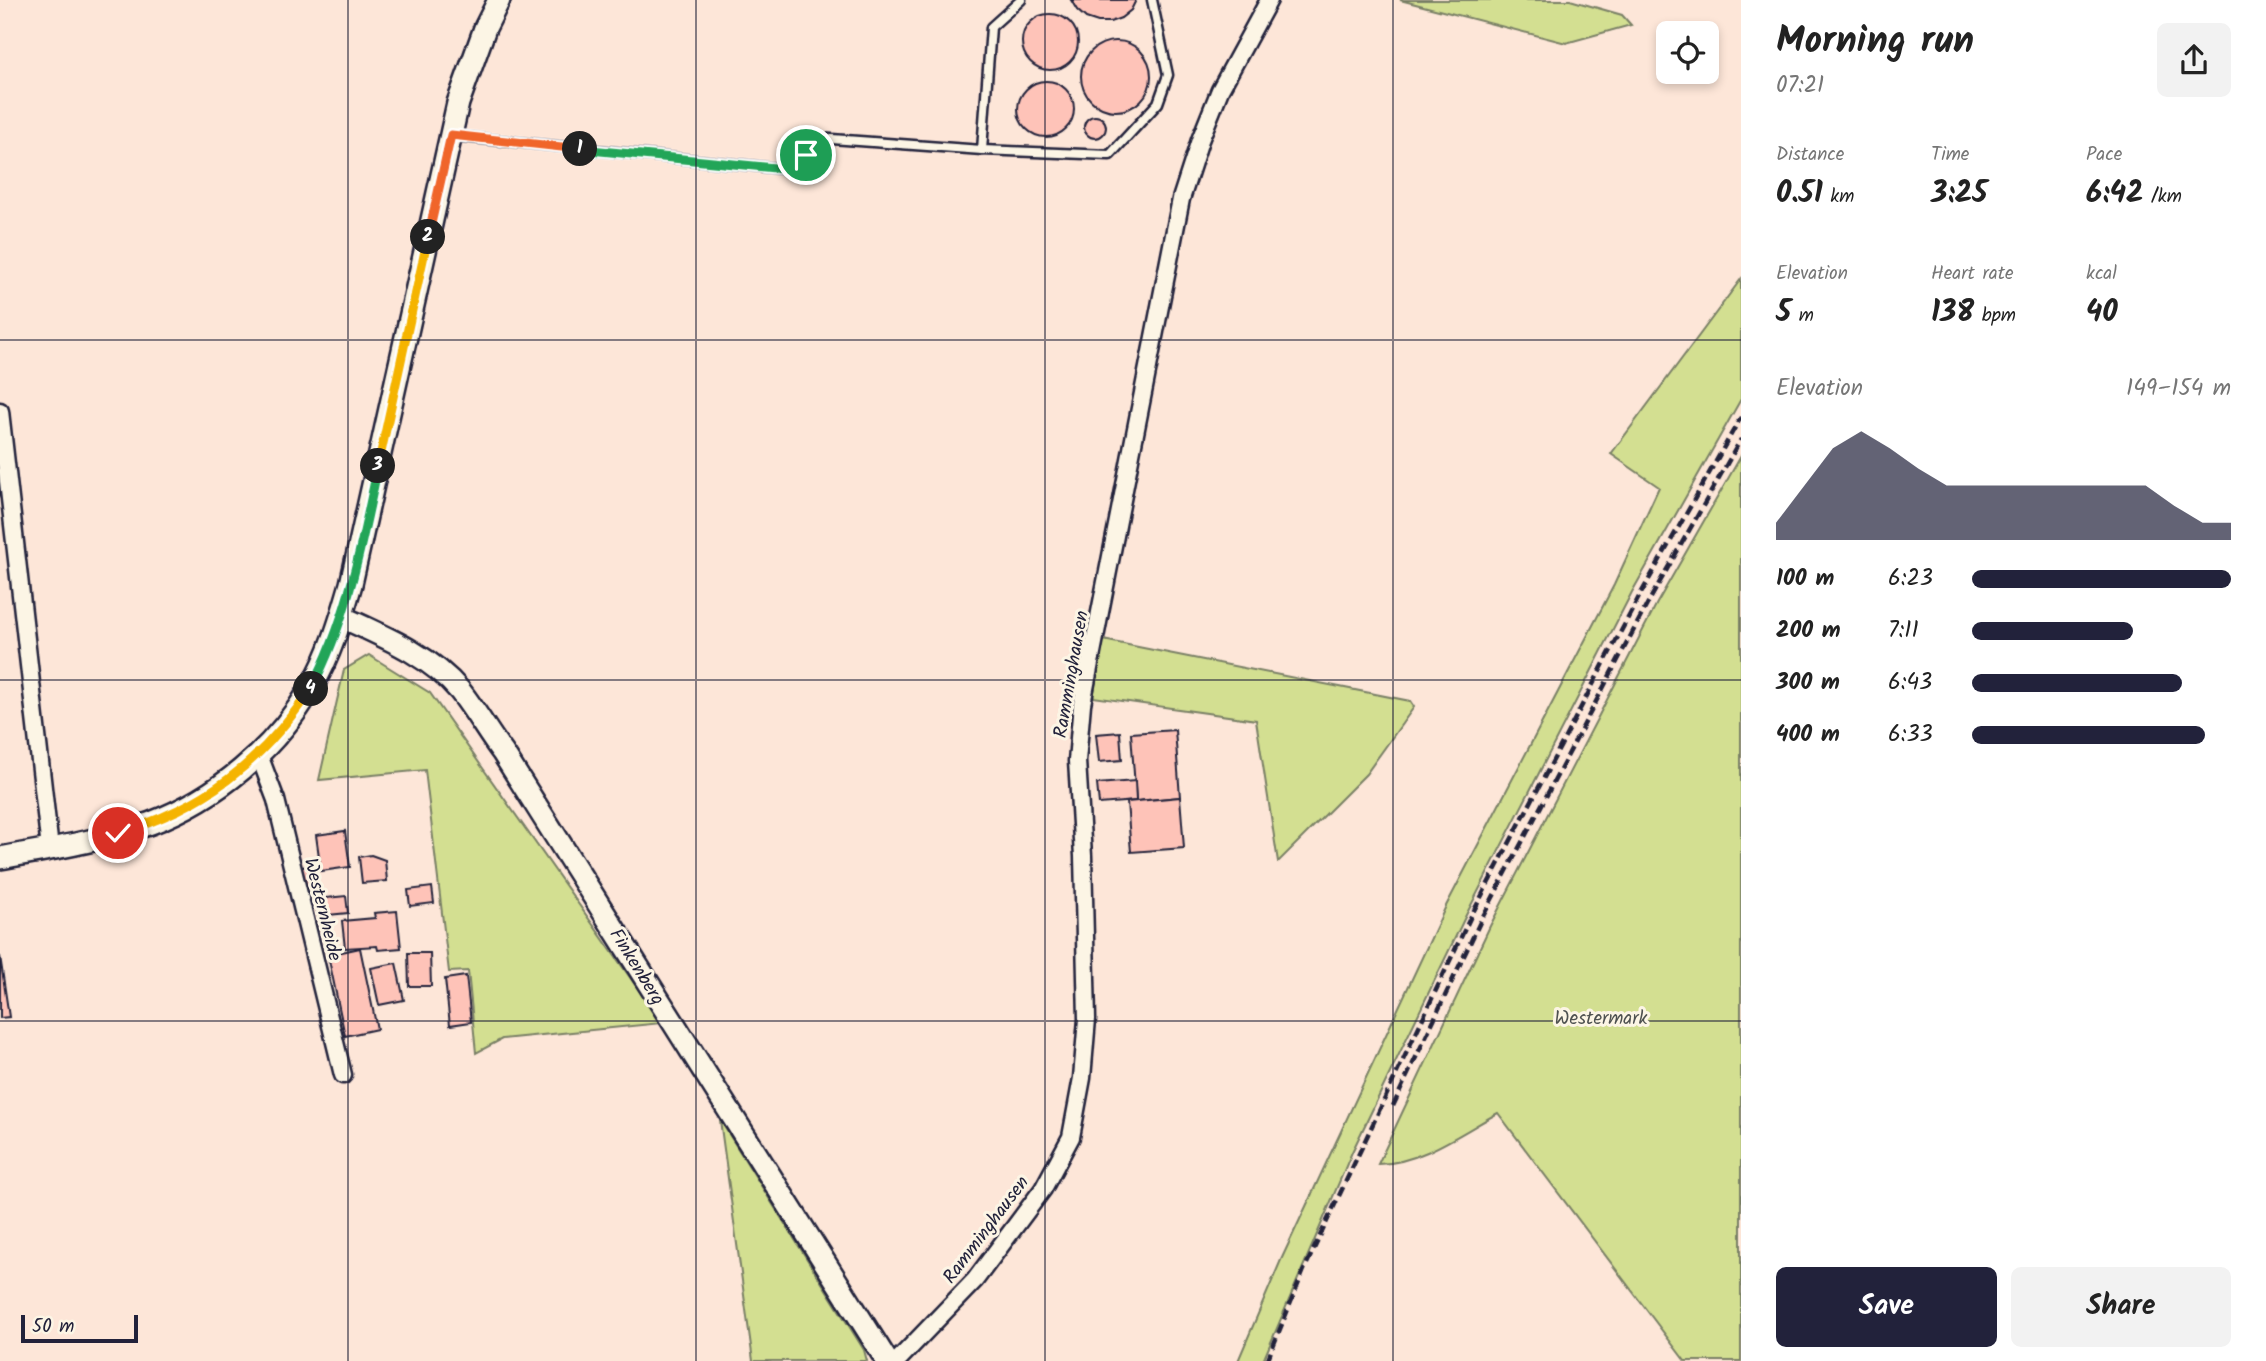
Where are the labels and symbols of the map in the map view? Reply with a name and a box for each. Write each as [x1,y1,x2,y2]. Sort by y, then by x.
pin [776,125,836,185]
pin: 1 [562,132,598,166]
pin: 2 [410,219,446,254]
pin: 3 [360,448,396,484]
street label: Ramminghausen [1046,608,1098,740]
pin: 4 [294,672,328,706]
pin [88,803,148,863]
street label: Westernheide [295,855,349,965]
street label: Finkenberg [601,923,672,1011]
park label: Westermark [1555,1004,1648,1034]
street label: Ramminghausen [936,1170,1037,1291]
scale bar [21,1312,138,1344]

